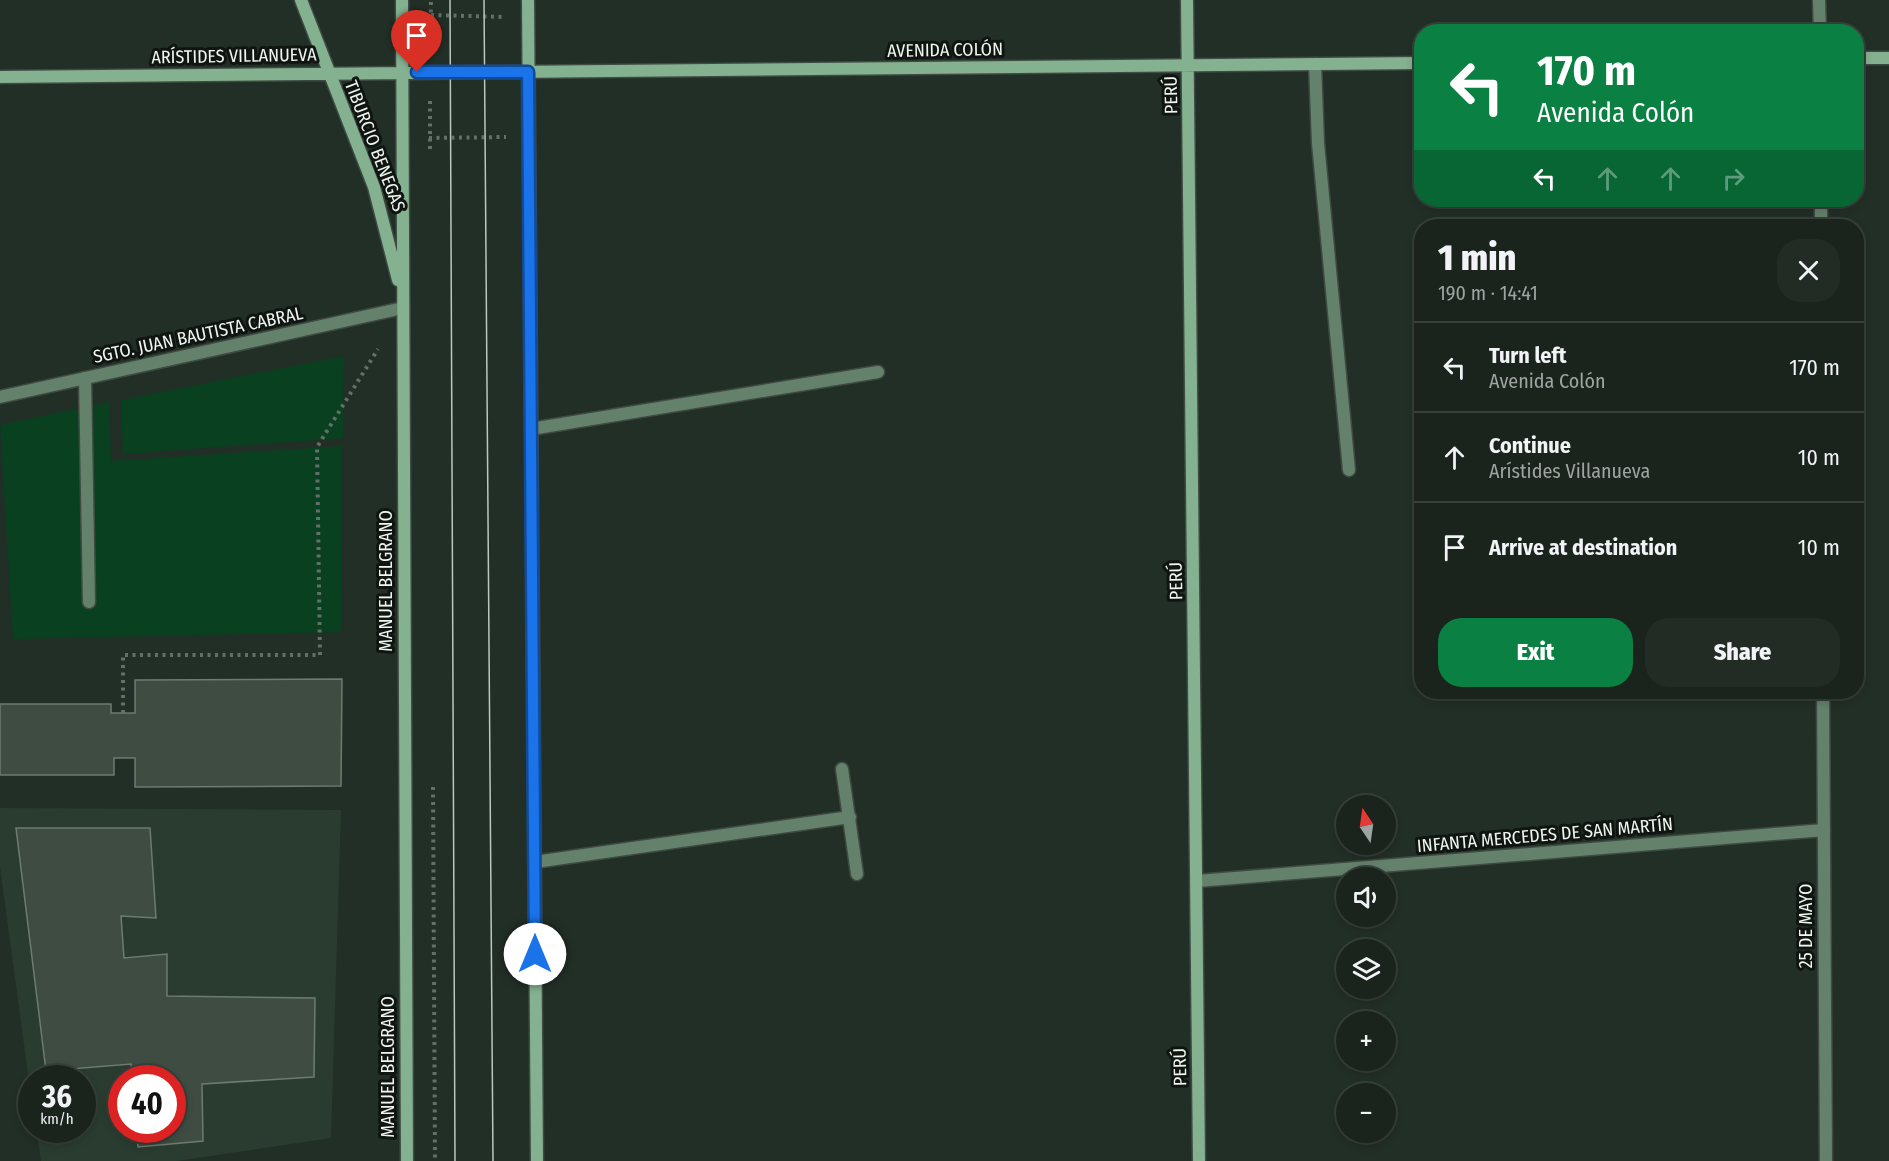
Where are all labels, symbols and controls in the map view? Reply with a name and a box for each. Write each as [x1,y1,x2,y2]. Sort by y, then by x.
pin [391,10,442,72]
icon: arrive [400,19,433,52]
street label: AVENIDA COLÓN [887,38,1003,62]
street label: ARÍSTIDES VILLANUEVA [151,43,317,68]
text: 170 m [1537,46,1636,96]
icon: left [1438,48,1516,126]
street label: PERÚ [1159,76,1182,114]
street label: TIBURCIO BENEGAS [340,77,410,215]
text: Avenida Colón [1537,97,1694,129]
icon: left [1528,162,1561,195]
icon: ahead [1591,162,1624,195]
icon: ahead [1654,162,1687,195]
icon: right [1717,162,1750,195]
text: 1 min [1438,236,1516,280]
button: close [1777,239,1840,302]
text: 190 m · 14:41 [1438,281,1538,305]
street label: SGTO. JUAN BAUTISTA CABRAL [91,302,305,368]
text: Turn left [1489,342,1567,369]
icon: left [1438,351,1471,384]
text: 170 m [1789,354,1840,381]
text: Avenida Colón [1489,369,1606,393]
text: Continue [1489,432,1571,459]
icon: ahead [1438,441,1471,474]
text: 10 m [1798,444,1840,471]
text: Arístides Villanueva [1489,459,1650,483]
street label: MANUEL BELGRANO [375,510,397,652]
icon: arrive [1438,531,1471,564]
text: Arrive at destination [1489,534,1677,561]
text: 10 m [1798,534,1840,561]
street label: PERÚ [1164,562,1187,600]
button: Exit [1438,618,1633,687]
button: Share [1645,618,1840,687]
north arrow [1336,795,1396,855]
map controls [1336,795,1396,1143]
street label: INFANTA MERCEDES DE SAN MARTÍN [1416,812,1674,857]
button: sound [1336,867,1396,927]
street label: 25 DE MAYO [1795,884,1817,968]
position arrow [503,922,567,986]
button: layers [1336,939,1396,999]
street label: MANUEL BELGRANO [377,996,399,1138]
button: + [1336,1011,1396,1071]
street label: PERÚ [1168,1048,1191,1086]
speed limit sign: 40 [108,1065,186,1143]
text: 36 [42,1079,72,1115]
button: − [1336,1083,1396,1143]
text: km/h [40,1110,74,1128]

